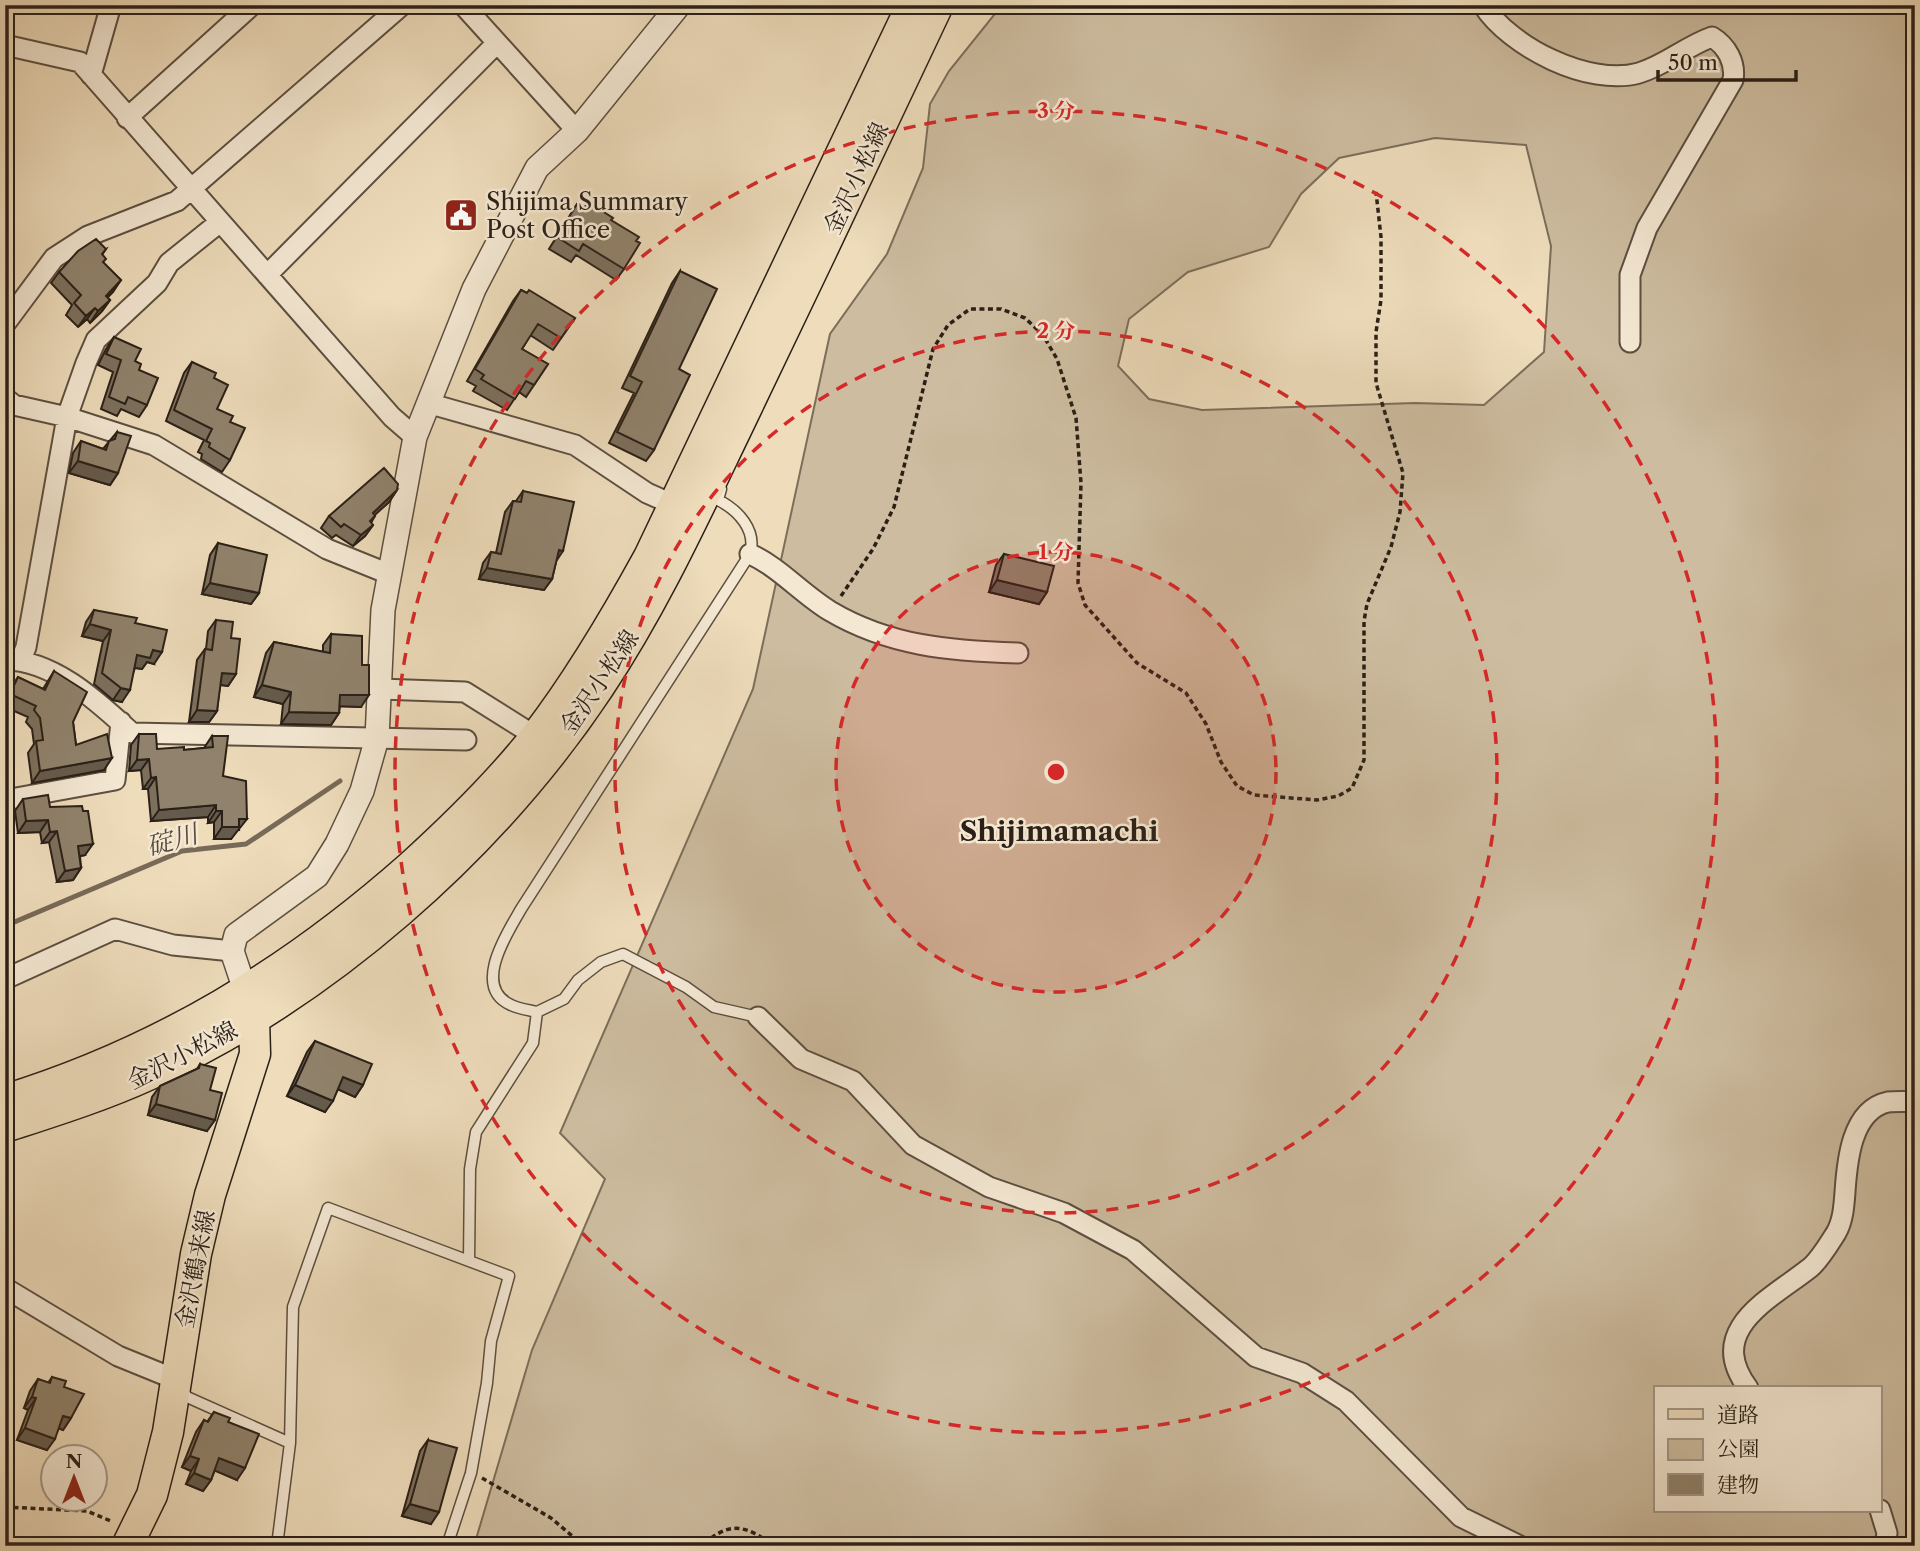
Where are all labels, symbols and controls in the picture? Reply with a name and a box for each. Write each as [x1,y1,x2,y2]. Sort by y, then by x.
scale bar [1658,38,1796,82]
text: 50 m [1668,50,1718,75]
text: 3 分 [1037,98,1075,123]
street label: 金沢小松線 [818,117,894,239]
place label: Shijima Summary Post Office [486,187,689,244]
public building icon: Shijima Summary Post Office [442,196,480,234]
text: 2 分 [1037,318,1075,343]
text: 1 分 [1038,539,1074,564]
street label: 金沢小松線 [553,624,645,740]
centre of rings [1044,760,1068,784]
district label: Shijimamachi [959,814,1159,848]
water label: 碇川 [143,817,204,863]
street label: 金沢小松線 [122,1015,242,1095]
street label: 金沢鶴来線 [169,1207,221,1331]
legend [1654,1386,1882,1512]
text: 道路 [1717,1402,1759,1427]
text: 公園 [1717,1436,1759,1461]
north arrow [38,1442,108,1512]
text: N [66,1450,82,1473]
text: 建物 [1717,1472,1759,1497]

